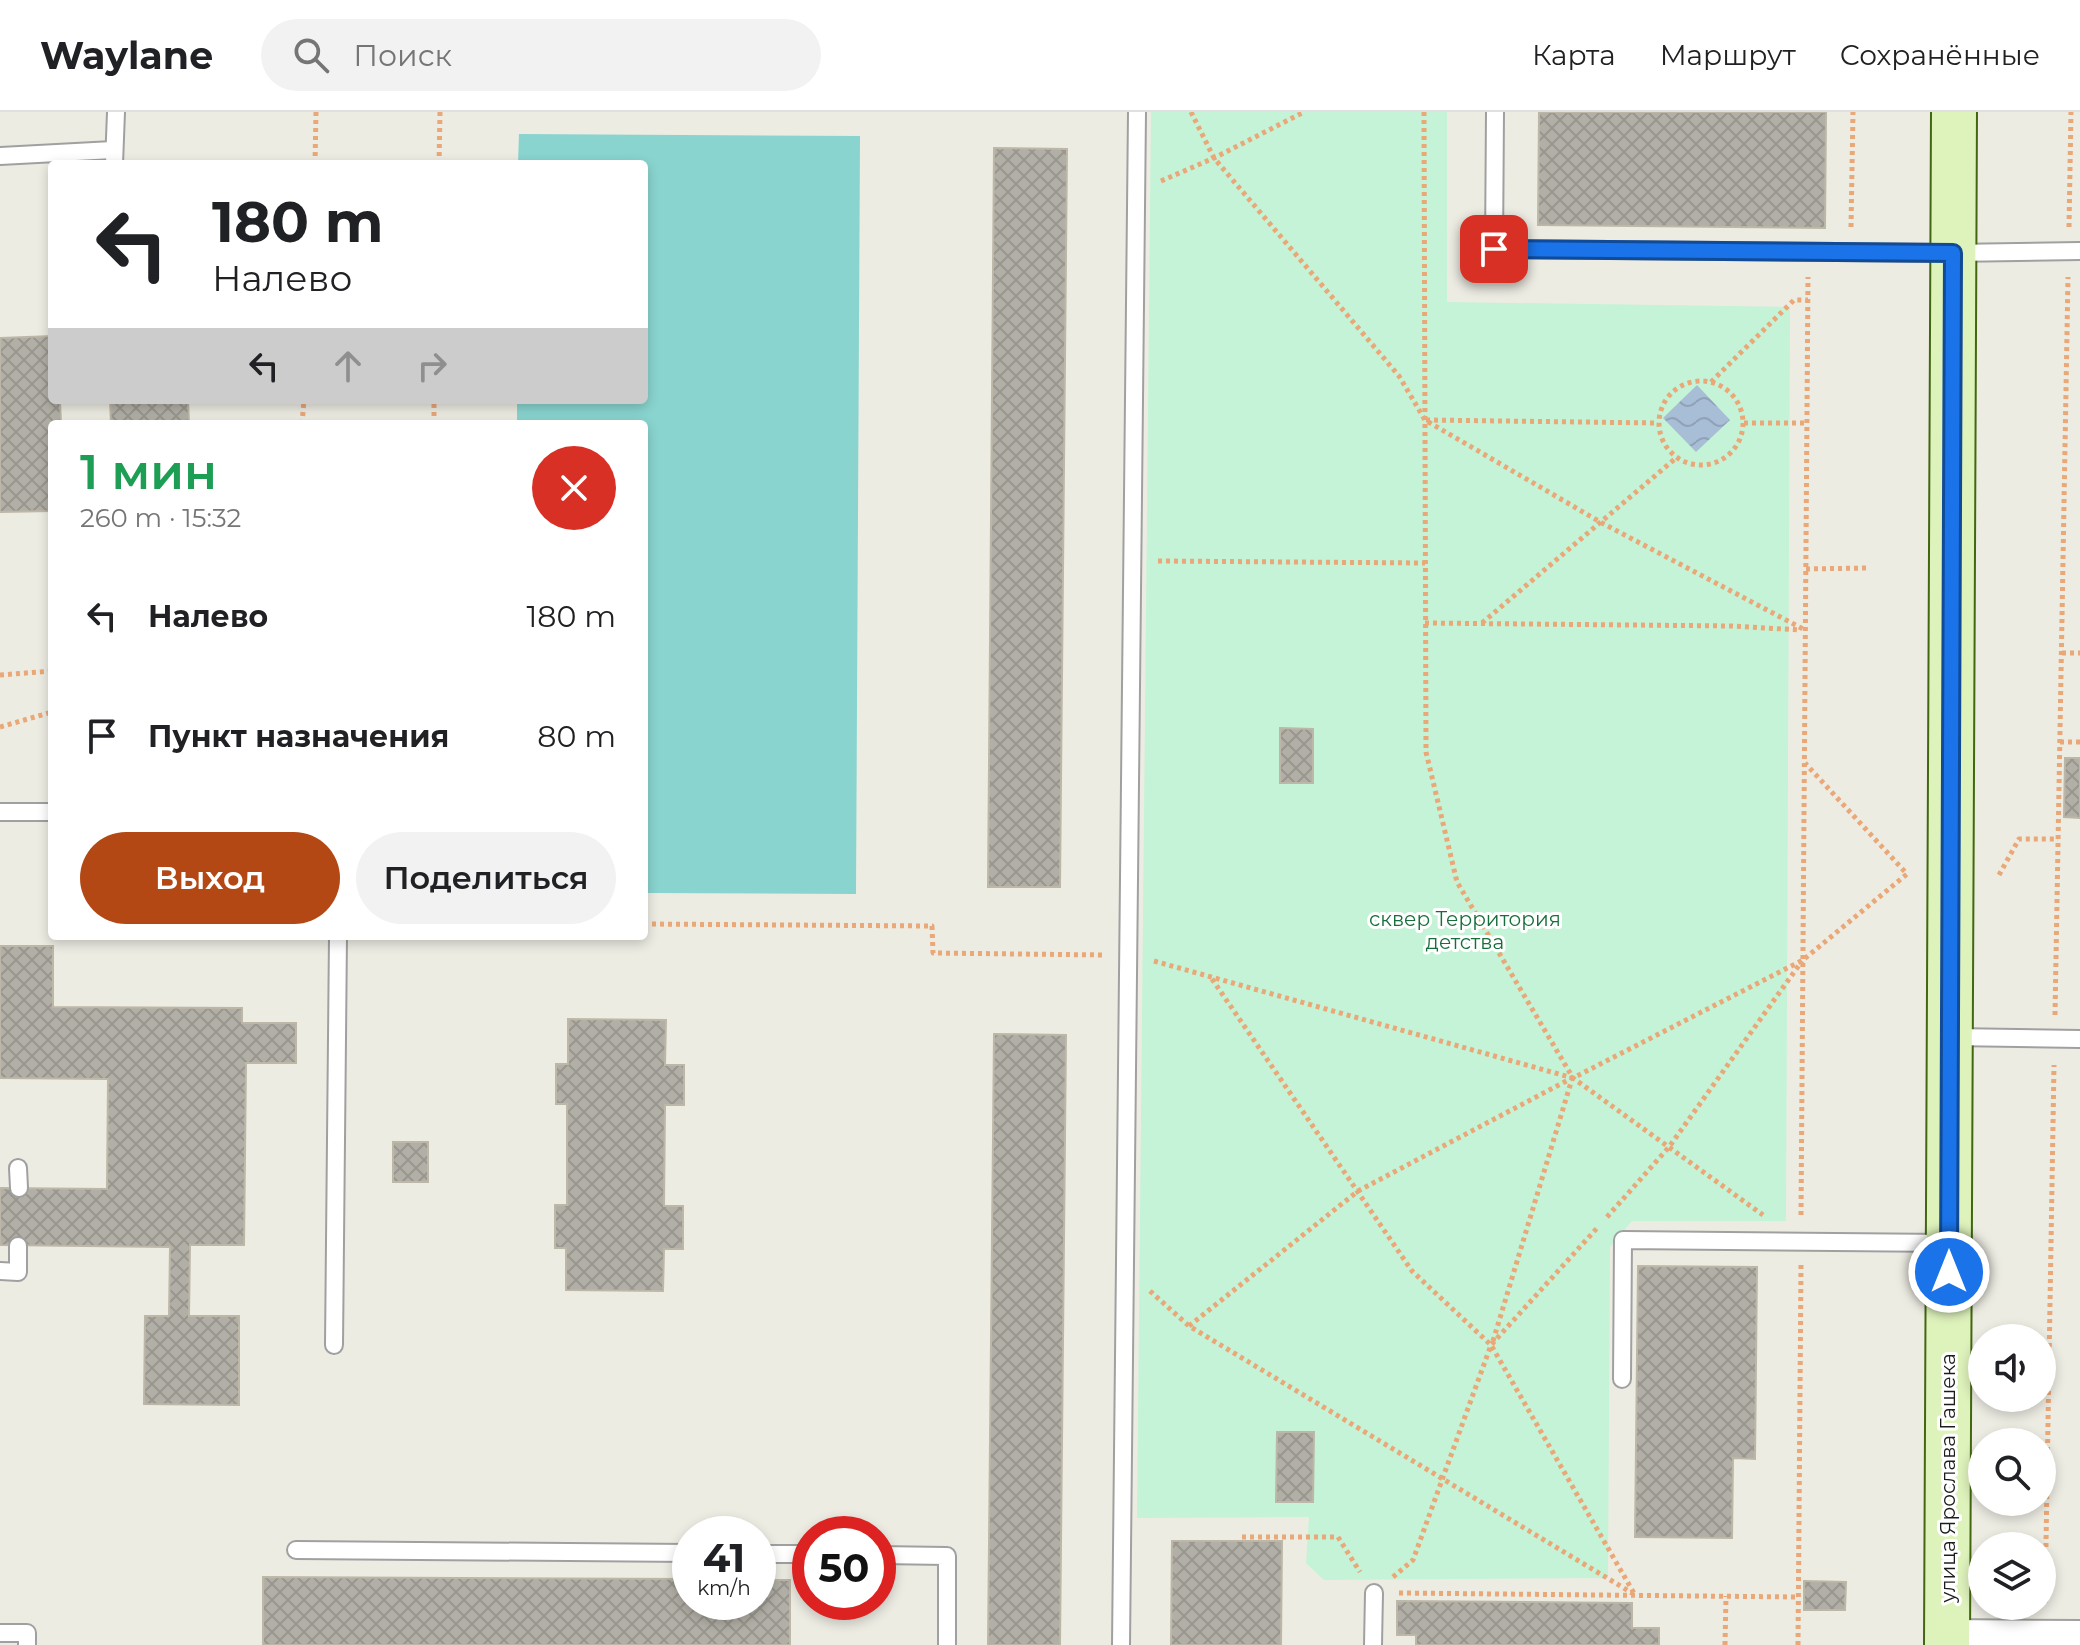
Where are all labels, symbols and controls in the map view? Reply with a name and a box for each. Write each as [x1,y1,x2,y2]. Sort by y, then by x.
search box [261,19,821,91]
text: Waylane [40,32,213,79]
icon: search [289,33,333,77]
text: Поиск [353,37,452,74]
text: Карта [1532,38,1616,72]
text: Маршрут [1660,38,1796,72]
text: Сохранённые [1840,38,2040,72]
text: 180 m [212,188,384,256]
icon: left [80,192,184,296]
pin [1460,215,1528,283]
icon: arrive [1472,227,1516,271]
text: Налево [212,256,352,300]
icon: left [242,344,286,388]
icon: ahead [326,344,370,388]
icon: right [410,344,454,388]
text: 1 мин [80,443,217,501]
button: close [532,446,616,530]
text: 260 m · 15:32 [80,502,241,534]
icon: left [80,594,124,638]
text: Налево [148,598,268,635]
text: 180 m [526,598,616,635]
icon: arrive [80,714,124,758]
text: Пункт назначения [148,718,449,755]
text: 80 m [537,718,616,755]
button: Выход [80,832,340,924]
button: Поделиться [356,832,616,924]
park label: сквер Территория детства [1369,907,1561,954]
position arrow [1907,1230,1991,1314]
map controls [1968,1324,2056,1620]
button: sound [1968,1324,2056,1412]
street label: улица Ярослава Гашека [1936,1353,1960,1604]
button: search [1968,1428,2056,1516]
speed limit sign: 50 [792,1516,896,1620]
button: layers [1968,1532,2056,1620]
text: 41 [703,1533,745,1582]
text: km/h [697,1576,751,1600]

